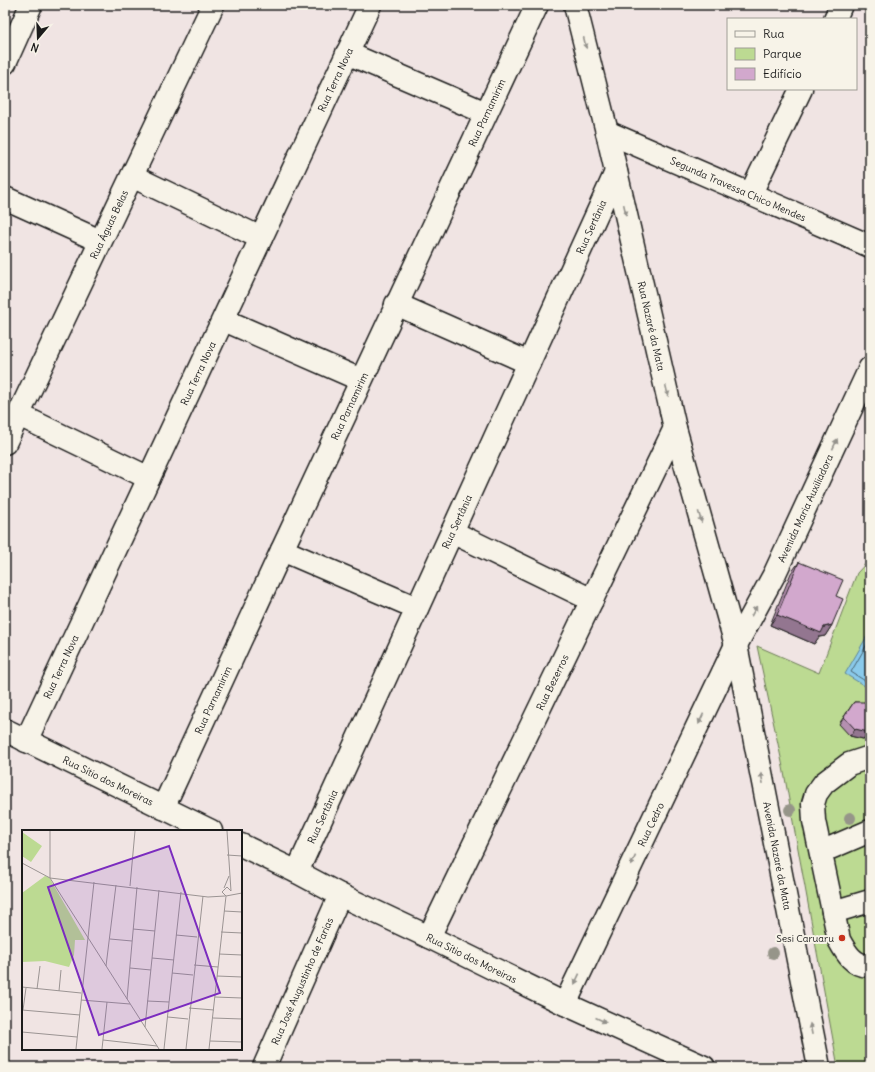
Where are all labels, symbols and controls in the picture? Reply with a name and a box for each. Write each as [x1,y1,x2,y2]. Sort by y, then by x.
north arrow [18,18,58,58]
legend [727,18,857,90]
text: Rua [763,26,785,41]
one-way arrow [582,37,588,49]
text: N [29,40,41,55]
street label: Rua Terra Nova [315,45,356,114]
text: Parque [763,46,802,61]
text: Edifício [763,66,802,81]
street label: Rua Parnamirim [466,77,509,149]
street label: Segunda Travessa Chico Mendes [668,154,808,225]
street label: Rua Águas Belas [87,187,131,261]
street label: Rua Sertânia [573,198,610,256]
one-way arrow [622,204,628,216]
street label: Rua Nazaré da Mata [634,280,668,372]
street label: Rua Terra Nova [178,339,219,408]
street label: Rua Parnamirim [328,370,371,442]
one-way arrow [664,385,670,398]
one-way arrow [832,438,838,449]
street label: Avenida Maria Auxiliadora [775,452,836,565]
street label: Rua Sertânia [439,492,475,551]
one-way arrow [697,511,703,523]
one-way arrow [751,605,758,617]
street label: Rua Terra Nova [41,633,82,701]
street label: Rua Bezerros [534,652,572,712]
street label: Rua Parnamirim [192,664,235,736]
one-way arrow [698,713,704,724]
street label: Rua Sítio dos Moreiras [61,753,156,809]
one-way arrow [758,771,764,784]
street label: Rua Sertânia [305,787,341,846]
street label: Rua Cedro [635,800,667,849]
street label: Avenida Nazaré da Mata [760,801,794,912]
inset map [22,830,242,1050]
one-way arrow [630,856,636,867]
street label: Rua José Augustinho de Farias [269,915,336,1047]
street label: Rua Sítio dos Moreiras [424,931,519,987]
place label: Sesi Caruaru [776,932,834,945]
marker: Sesi Caruaru [837,933,847,943]
one-way arrow [574,973,580,984]
one-way arrow [595,1017,606,1023]
one-way arrow [808,1023,814,1035]

